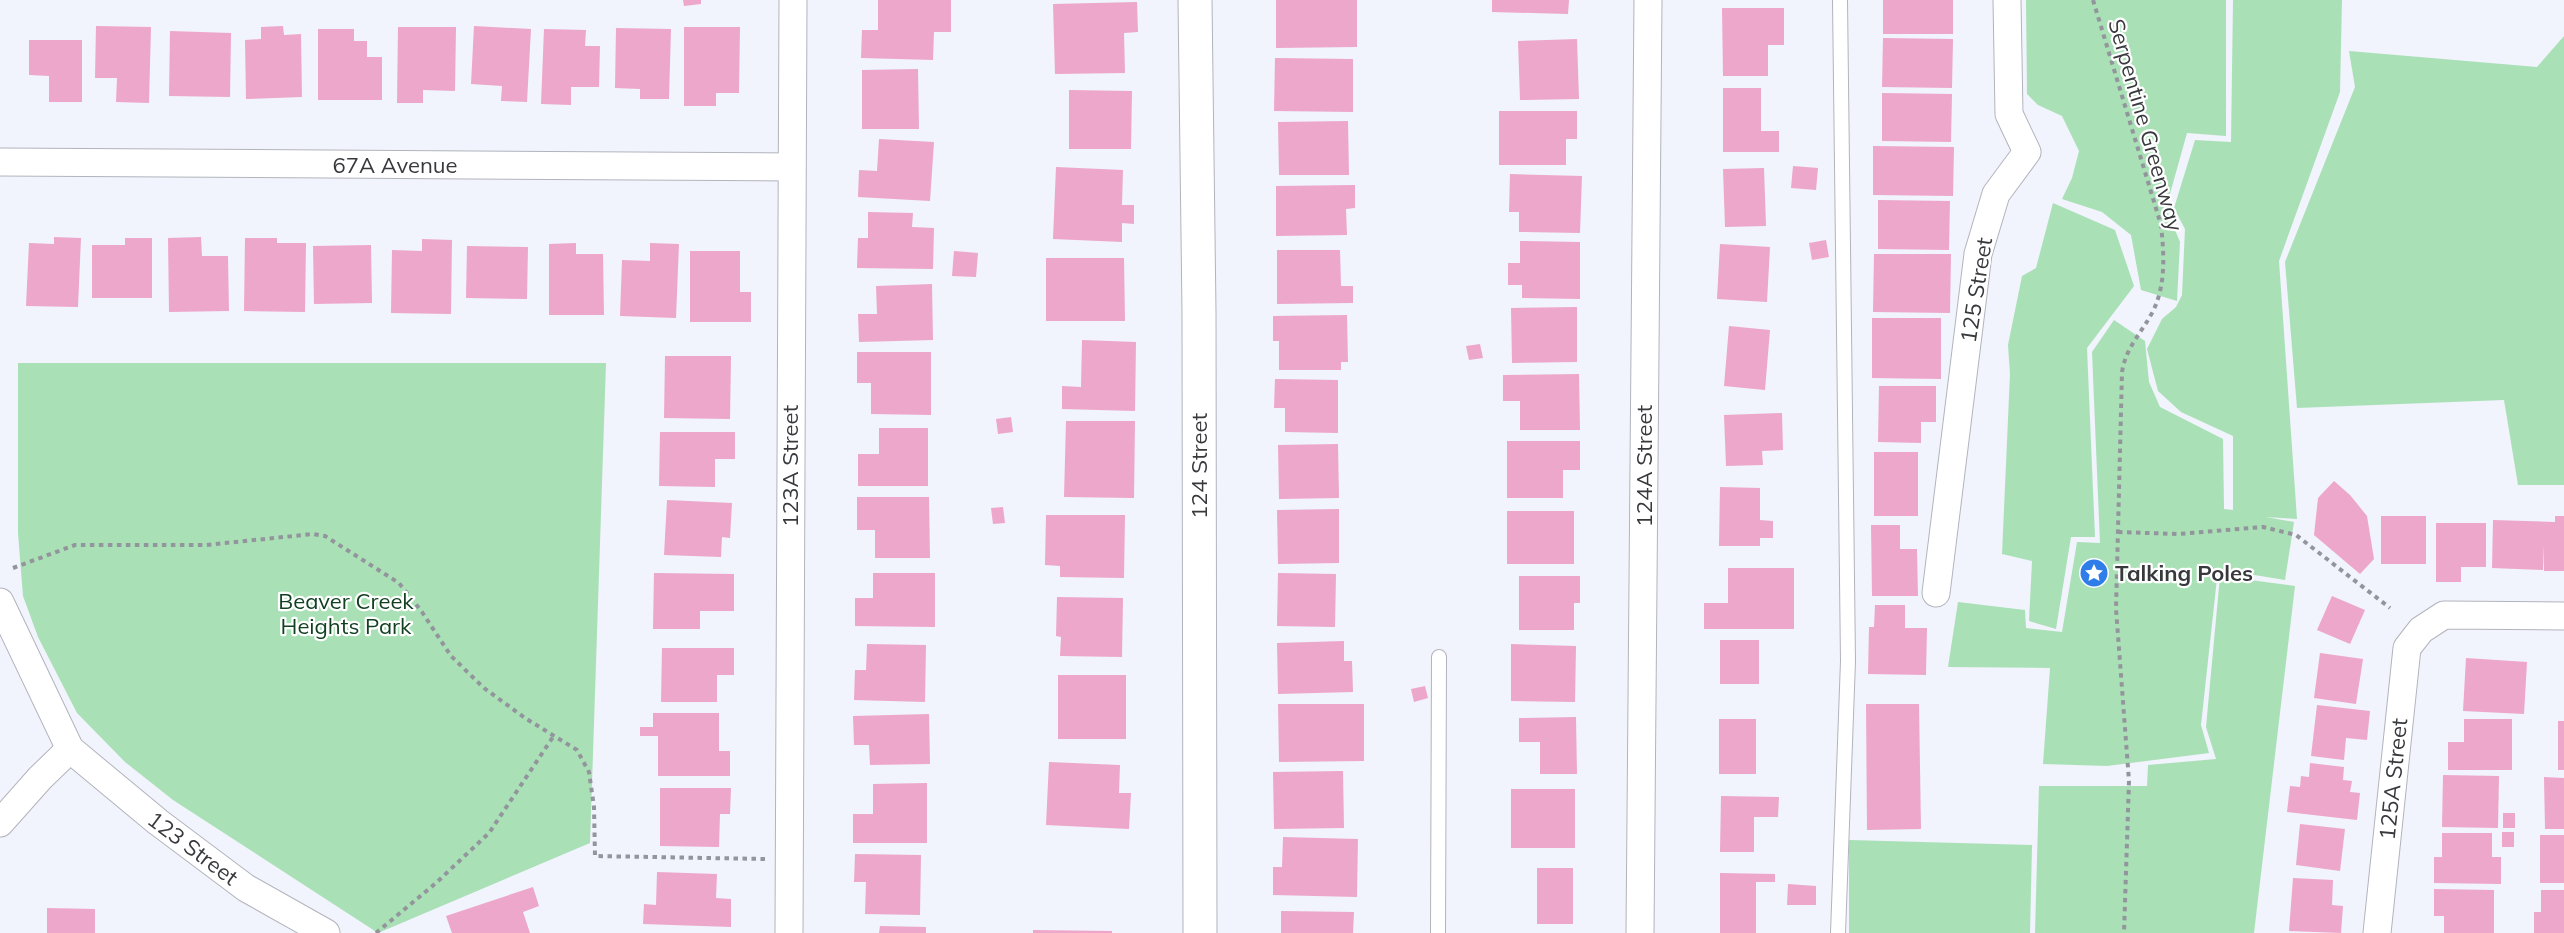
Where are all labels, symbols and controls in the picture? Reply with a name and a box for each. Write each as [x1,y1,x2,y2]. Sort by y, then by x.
street label: Serpentine Greenway [2102,16,2190,235]
street label: 67A Avenue [333,151,457,179]
street label: 125 Street [1954,235,1998,345]
street label: 123A Street [776,405,804,527]
street label: 124A Street [1630,405,1658,527]
street label: 124 Street [1185,413,1213,519]
place icon: Talking Poles [2078,557,2110,589]
place label: Talking Poles [2115,559,2253,587]
park label: Beaver Creek Heights Park [278,587,414,640]
street label: 125A Street [2373,716,2413,841]
street label: 123 Street [142,805,244,891]

